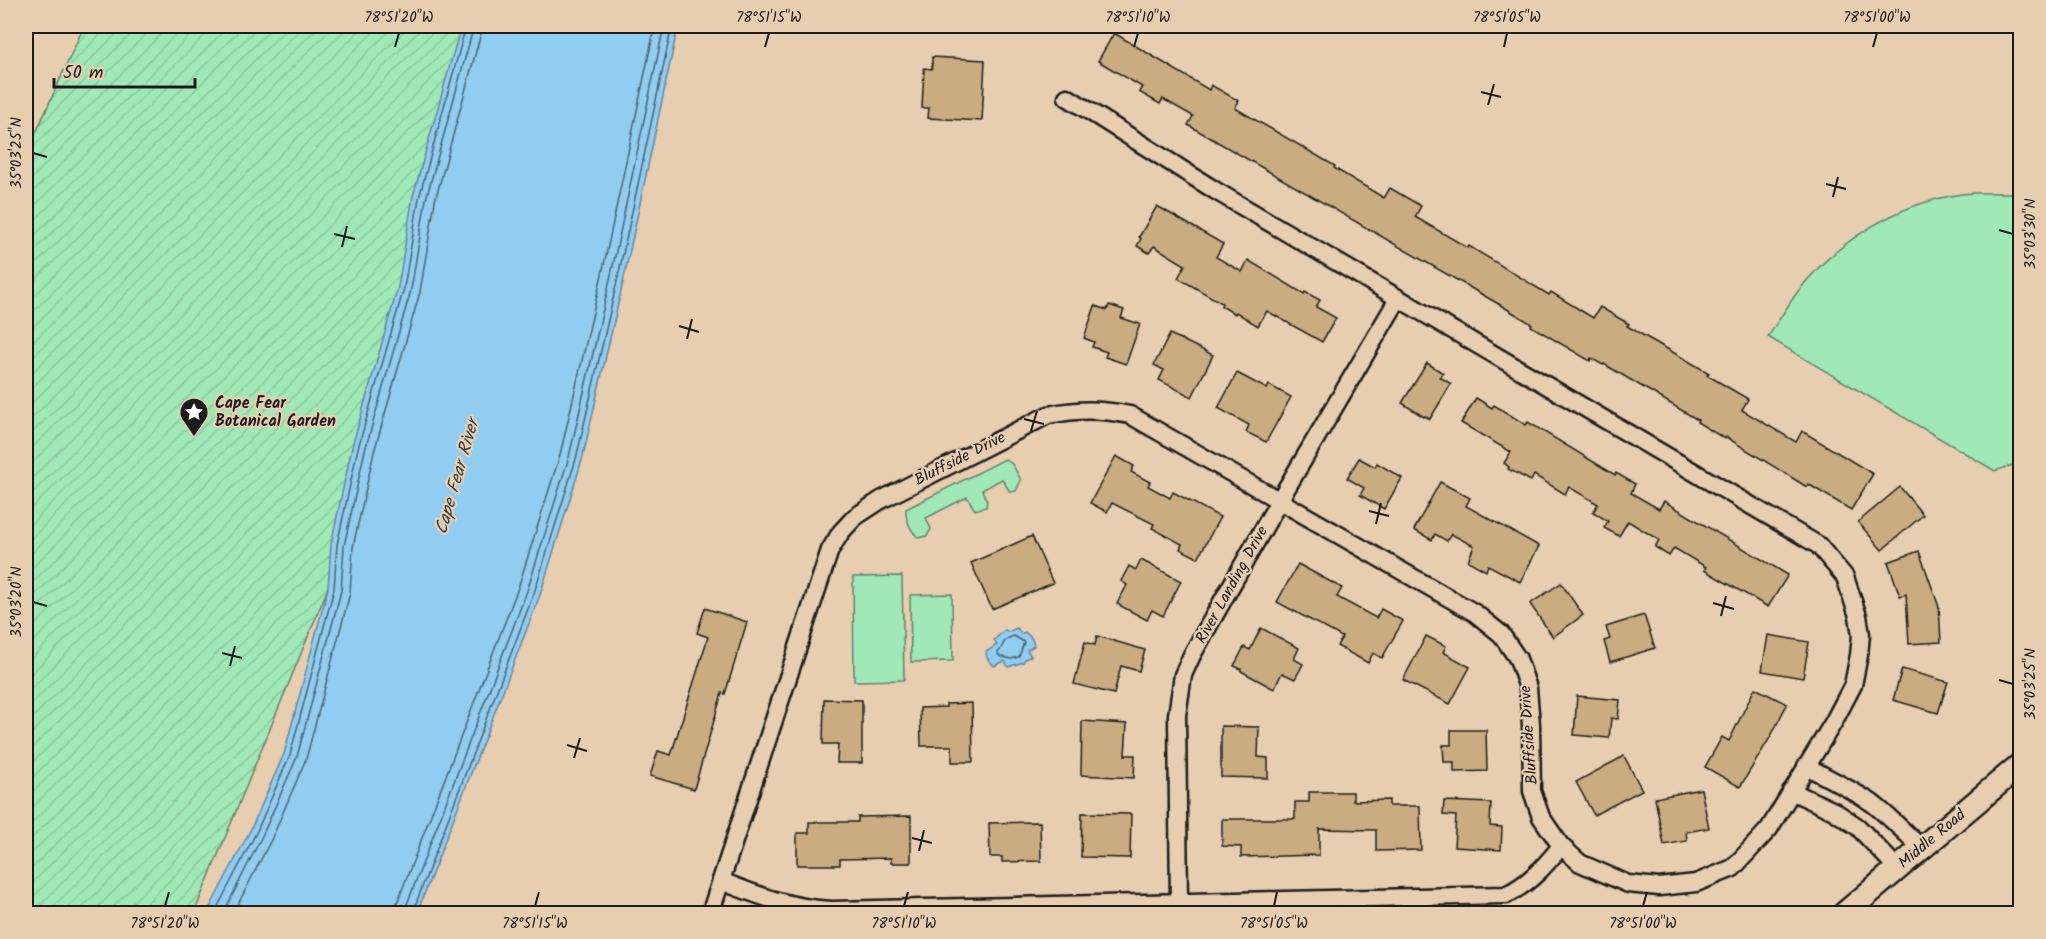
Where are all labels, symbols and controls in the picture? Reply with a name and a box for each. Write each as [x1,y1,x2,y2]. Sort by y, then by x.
text: 78°51'20"W [365,6,434,30]
text: 78°51'15"W [736,6,802,30]
text: 78°51'10"W [1106,6,1171,30]
text: 78°51'05"W [1473,6,1541,30]
text: 78°51'00"W [1843,6,1911,30]
scale bar [54,51,195,89]
text: 50 m [63,59,103,88]
text: 35°03'25"N [5,117,29,189]
text: 35°03'30"N [2019,198,2043,270]
place label: Cape Fear Botanical Garden [215,391,336,434]
place icon: Cape Fear Botanical Garden [178,396,210,438]
water label: Cape Fear River [428,412,489,538]
street label: Bluffside Drive [910,425,1010,493]
street label: River Landing Drive [1189,522,1275,648]
text: 35°03'20"N [5,566,29,638]
text: 35°03'25"N [2019,648,2043,720]
street label: Bluffside Drive [1513,685,1545,785]
street label: Middle Road [1893,802,1972,875]
text: 78°51'20"W [131,912,200,936]
text: 78°51'15"W [502,912,568,936]
text: 78°51'10"W [872,912,937,936]
text: 78°51'05"W [1240,912,1308,936]
text: 78°51'00"W [1609,912,1677,936]

